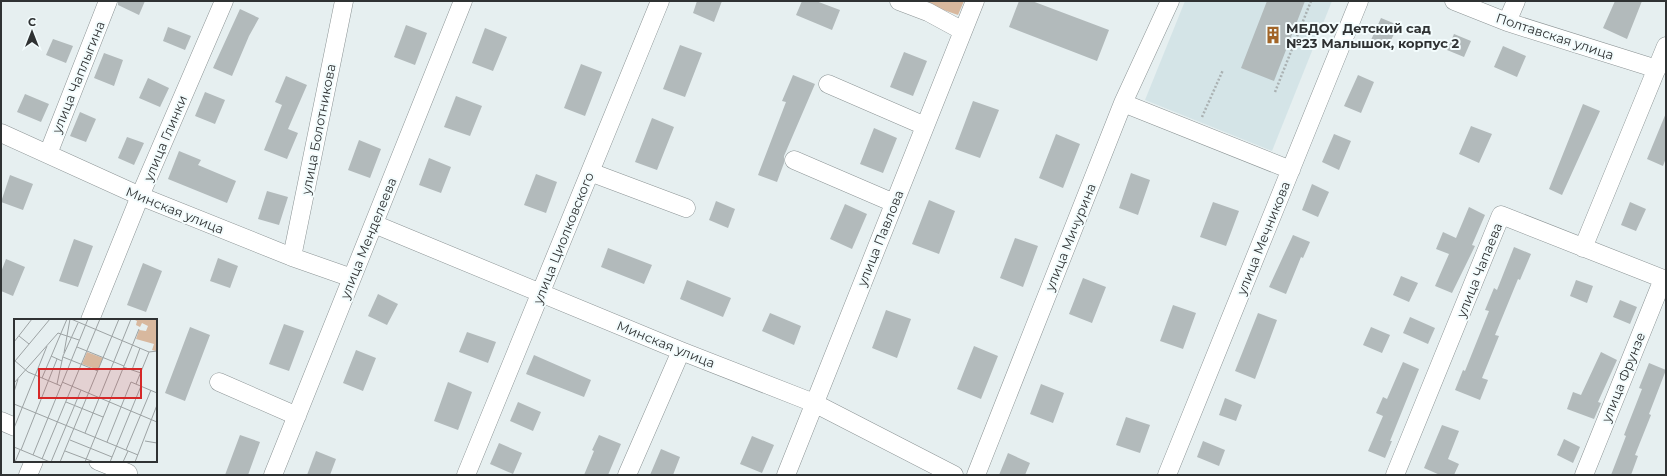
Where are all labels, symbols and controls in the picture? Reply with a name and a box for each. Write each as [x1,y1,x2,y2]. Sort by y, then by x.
street label: Полтавская улица [1494,9,1616,63]
north arrow [12,12,52,52]
text: С [28,15,36,29]
street label: улица Чаплыгина [48,19,108,136]
place label: МБДОУ Детский сад №23 Малышок, корпус 2 [1286,20,1460,51]
building icon: МБДОУ Детский сад №23 Малышок, корпус 2 [1263,25,1283,45]
street label: улица Болотникова [297,62,339,197]
street label: улица Глинки [139,93,190,184]
street label: улица Циолковского [529,170,597,307]
street label: улица Менделеева [336,175,400,302]
street label: улица Мечникова [1233,179,1293,298]
street label: улица Мичурина [1041,181,1099,294]
street label: Минская улица [124,183,226,237]
street label: улица Павлова [853,188,907,289]
street label: улица Чапаева [1452,220,1505,321]
street label: Минская улица [615,317,717,371]
inset map [14,319,157,462]
street label: улица Фрунзе [1597,330,1648,425]

